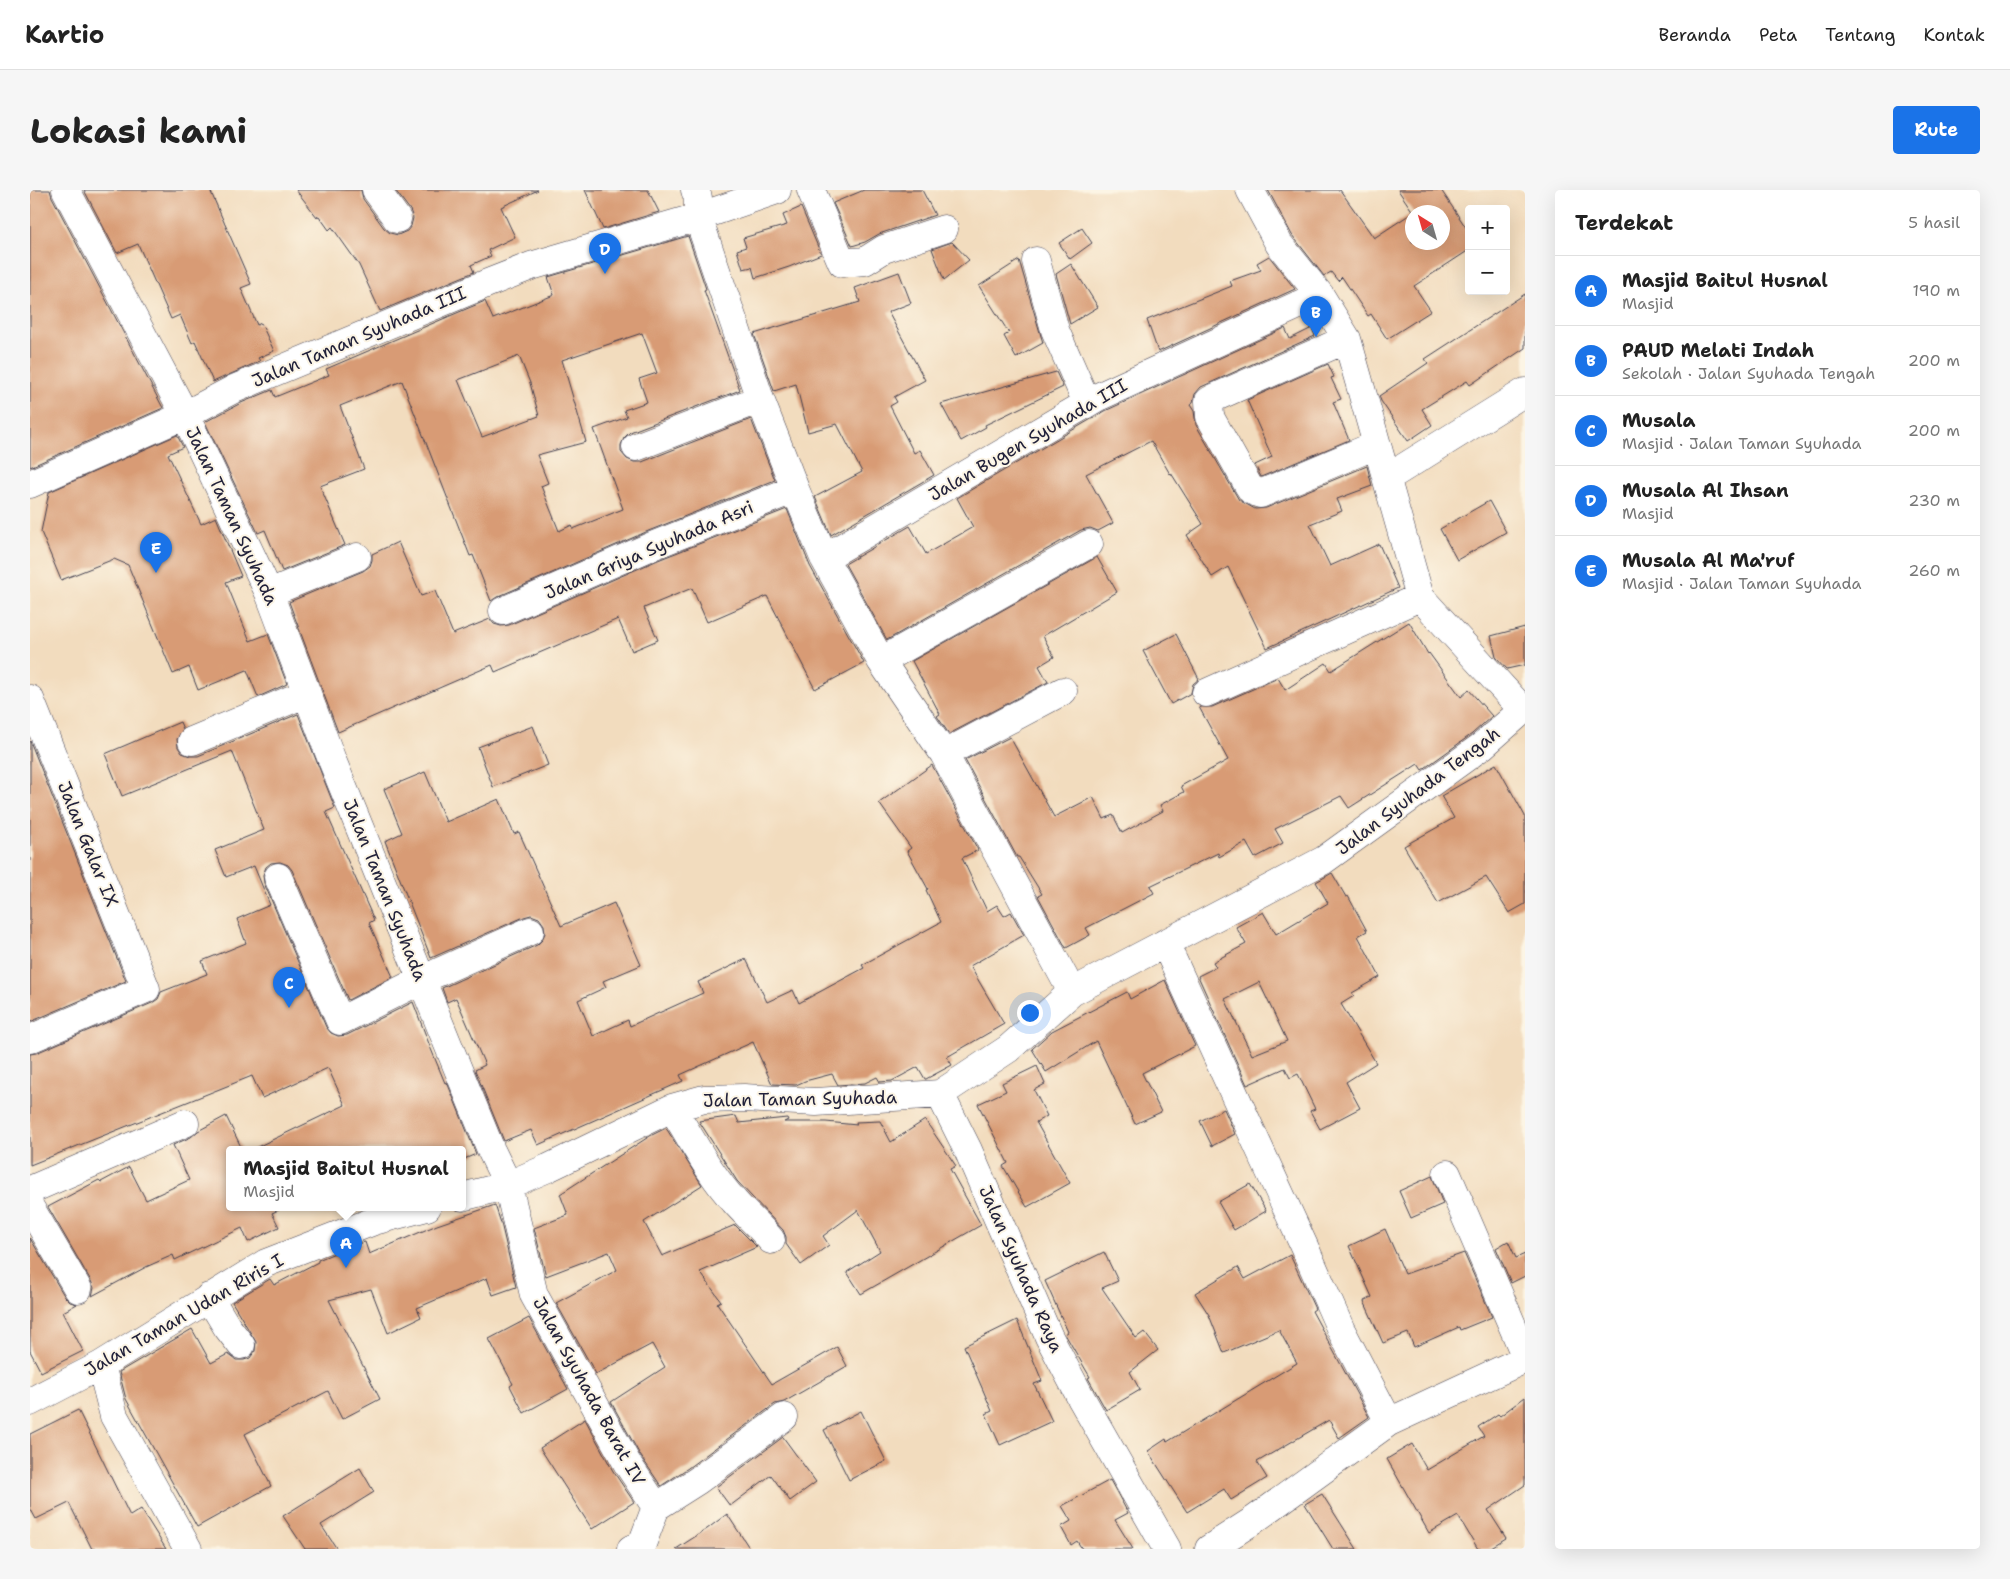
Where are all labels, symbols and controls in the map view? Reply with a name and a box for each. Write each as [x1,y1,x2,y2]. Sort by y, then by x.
text: Kartio [25,19,104,51]
text: Beranda [1659,23,1731,47]
text: Peta [1759,23,1797,47]
text: Tentang [1825,23,1896,47]
text: Kontak [1924,23,1985,47]
button: Rute [1893,106,1980,154]
text: Lokasi kami [30,107,247,154]
north arrow [1405,205,1450,250]
map controls [1465,205,1510,295]
button: + [1465,205,1510,250]
text: Terdekat [1575,209,1673,237]
text: 5 hasil [1908,212,1960,233]
pin: D [589,233,621,274]
button: − [1465,250,1510,295]
text: Masjid Baitul Husnal [1622,268,1828,293]
text: A [1585,280,1597,301]
text: 190 m [1913,280,1960,301]
street label: Jalan Taman Syuhada III [248,281,470,393]
text: Masjid [1622,293,1674,314]
pin: B [1300,296,1332,337]
text: PAUD Melati Indah [1622,338,1814,363]
text: B [1586,350,1596,371]
text: 200 m [1908,350,1960,371]
text: Sekolah · Jalan Syuhada Tengah [1622,363,1875,384]
street label: Jalan Bugen Syuhada III [924,373,1132,507]
text: Musala [1622,408,1695,433]
text: C [1586,420,1596,441]
text: 200 m [1908,420,1960,441]
street label: Jalan Taman Syuhada [180,423,284,609]
text: Masjid · Jalan Taman Syuhada [1622,433,1862,454]
text: Musala Al Ihsan [1622,478,1789,503]
text: D [1585,490,1597,511]
text: 230 m [1908,490,1960,511]
street label: Jalan Griya Syuhada Asri [541,495,757,605]
text: Masjid [1622,503,1674,524]
pin: E [140,532,172,573]
text: Musala Al Ma'ruf [1622,548,1795,573]
text: E [1586,560,1596,581]
text: 260 m [1908,560,1960,581]
text: Masjid · Jalan Taman Syuhada [1622,573,1862,594]
street label: Jalan Syuhada Tengah [1331,721,1505,861]
street label: Jalan Galar IX [52,778,124,910]
street label: Jalan Taman Syuhada [338,795,432,985]
pin: C [273,967,305,1008]
your location [1017,1000,1043,1026]
street label: Jalan Taman Syuhada [703,1085,897,1113]
popup [226,1146,466,1211]
text: Masjid Baitul Husnal [243,1156,449,1181]
text: Masjid [243,1181,295,1202]
street label: Jalan Syuhada Raya [973,1182,1069,1356]
pin: A [330,1227,362,1268]
street label: Jalan Taman Udan Riris I [80,1248,288,1382]
street label: Jalan Syuhada Barat IV [527,1293,651,1489]

